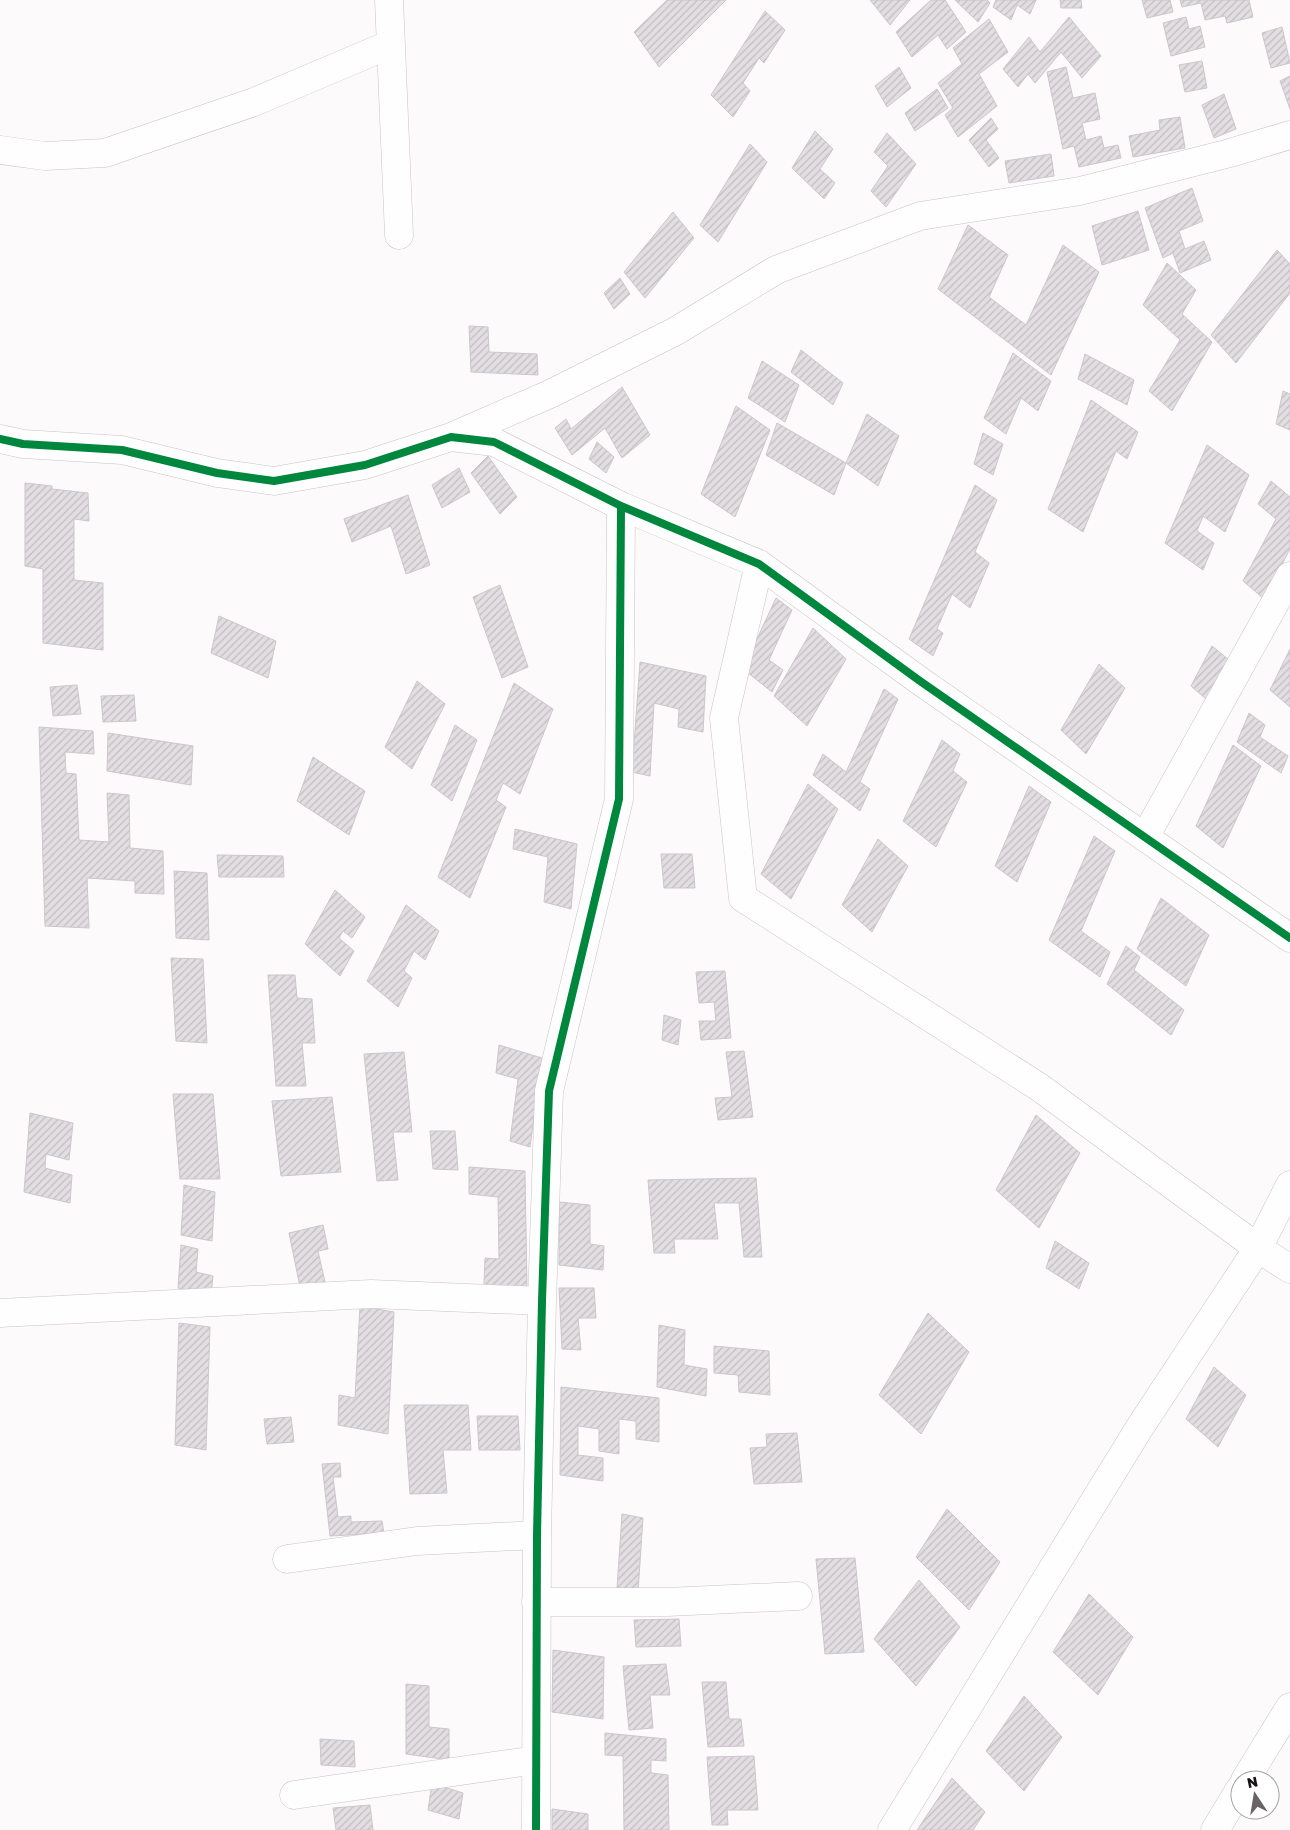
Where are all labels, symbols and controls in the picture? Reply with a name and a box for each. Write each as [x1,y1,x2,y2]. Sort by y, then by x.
north arrow [1230,1770,1280,1820]
text: N [1245,1772,1259,1791]

